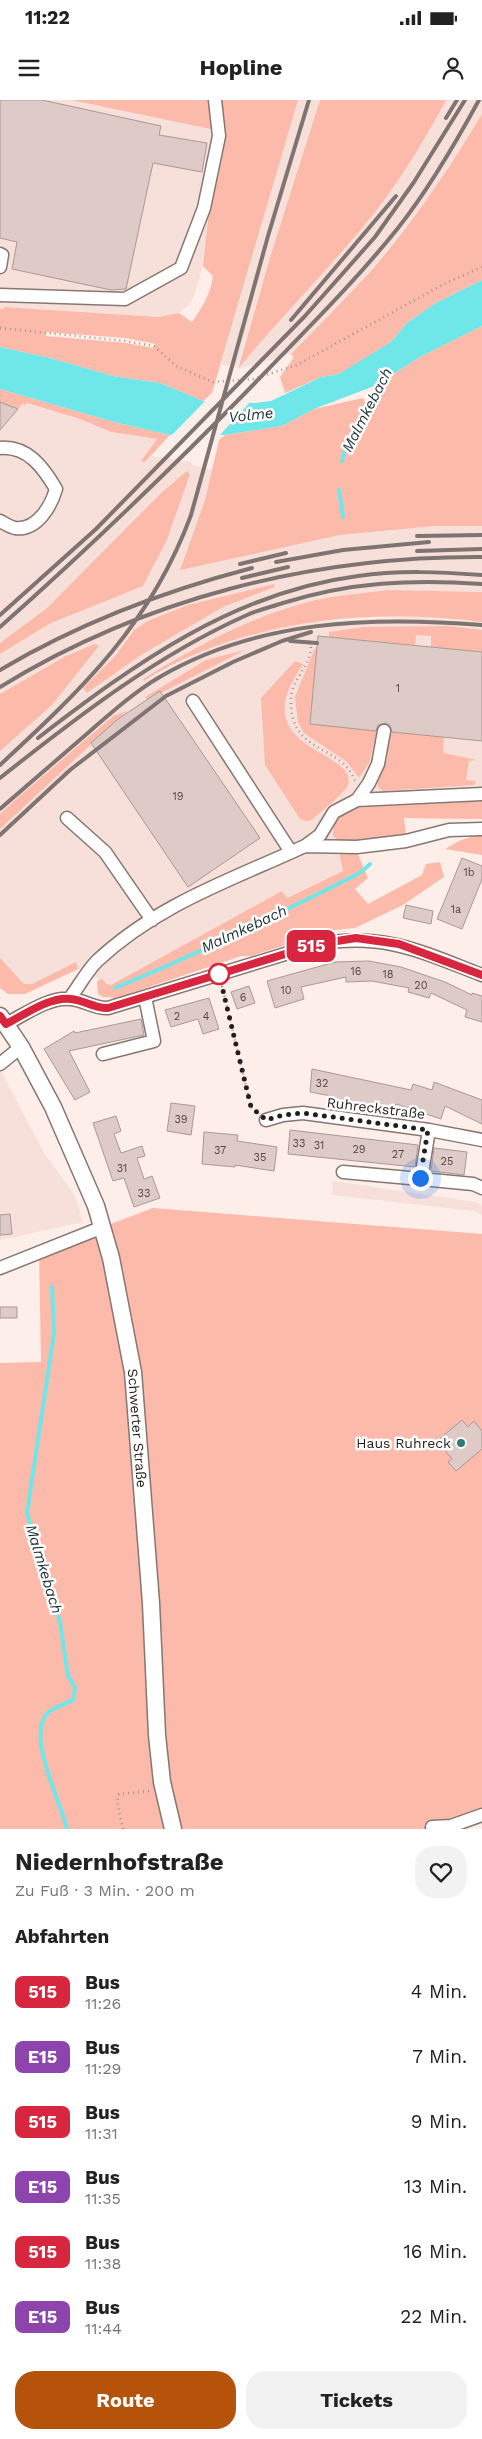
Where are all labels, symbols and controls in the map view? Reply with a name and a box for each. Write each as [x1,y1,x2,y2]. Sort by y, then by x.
text: 11:22 [25,6,70,29]
icon: menu [15,54,43,82]
icon: person [439,54,467,82]
text: Hopline [199,55,283,80]
water label: Malmkebach [338,365,396,455]
water label: Volme [228,404,274,426]
house number: 1 [396,682,400,695]
house number: 19 [172,790,184,803]
house number: 1b [463,866,475,879]
water label: Malmkebach [198,901,290,957]
house number: 1a [451,903,461,916]
line badge: 515 [282,930,340,962]
text: 515 [297,935,325,956]
unlabelled marker [208,963,230,985]
house number: 16 [351,965,362,978]
house number: 18 [382,968,394,981]
house number: 20 [414,979,428,992]
house number: 10 [280,984,292,997]
house number: 6 [240,991,247,1004]
house number: 2 [174,1010,180,1023]
house number: 4 [203,1010,210,1023]
house number: 32 [316,1077,328,1090]
street label: Ruhreckstraße [326,1094,426,1122]
house number: 39 [174,1113,188,1126]
house number: 33 [293,1137,305,1150]
house number: 31 [314,1139,324,1152]
house number: 29 [352,1143,366,1156]
house number: 37 [214,1144,226,1157]
house number: 27 [392,1148,404,1161]
house number: 35 [254,1151,266,1164]
house number: 25 [441,1155,453,1168]
house number: 31 [117,1162,127,1175]
your location [408,1166,433,1191]
house number: 33 [138,1187,150,1200]
street label: Schwerter Straße [125,1368,150,1488]
place label: Haus Ruhreck [356,1435,451,1451]
marker: Haus Ruhreck [455,1437,467,1449]
water label: Malmkebach [22,1522,66,1616]
button: heart [415,1846,467,1898]
text: Niedernhofstraße [15,1848,224,1876]
text: Zu Fuß · 3 Min. · 200 m [15,1881,195,1900]
text: Abfahrten [15,1925,109,1948]
text: Bus [85,1971,120,1994]
text: 4 Min. [411,1980,467,2003]
text: 515 [28,1981,57,2002]
text: 11:26 [85,1994,121,2013]
text: Bus [85,2036,120,2059]
text: 7 Min. [412,2045,467,2068]
text: E15 [28,2046,57,2067]
text: 11:29 [85,2059,121,2078]
text: Bus [85,2101,120,2124]
text: 9 Min. [411,2110,467,2133]
text: 515 [28,2111,57,2132]
text: 11:31 [85,2124,118,2143]
text: Bus [85,2166,120,2189]
text: 13 Min. [404,2175,467,2198]
text: E15 [28,2176,57,2197]
text: 11:35 [85,2189,121,2208]
text: Bus [85,2231,120,2254]
text: 16 Min. [403,2240,467,2263]
text: 515 [28,2241,57,2262]
text: 11:38 [85,2254,121,2273]
text: Bus [85,2296,120,2319]
text: 22 Min. [400,2305,467,2328]
text: E15 [28,2306,57,2327]
text: 11:44 [85,2319,122,2338]
button: Route [15,2371,236,2429]
button: Tickets [246,2371,467,2429]

